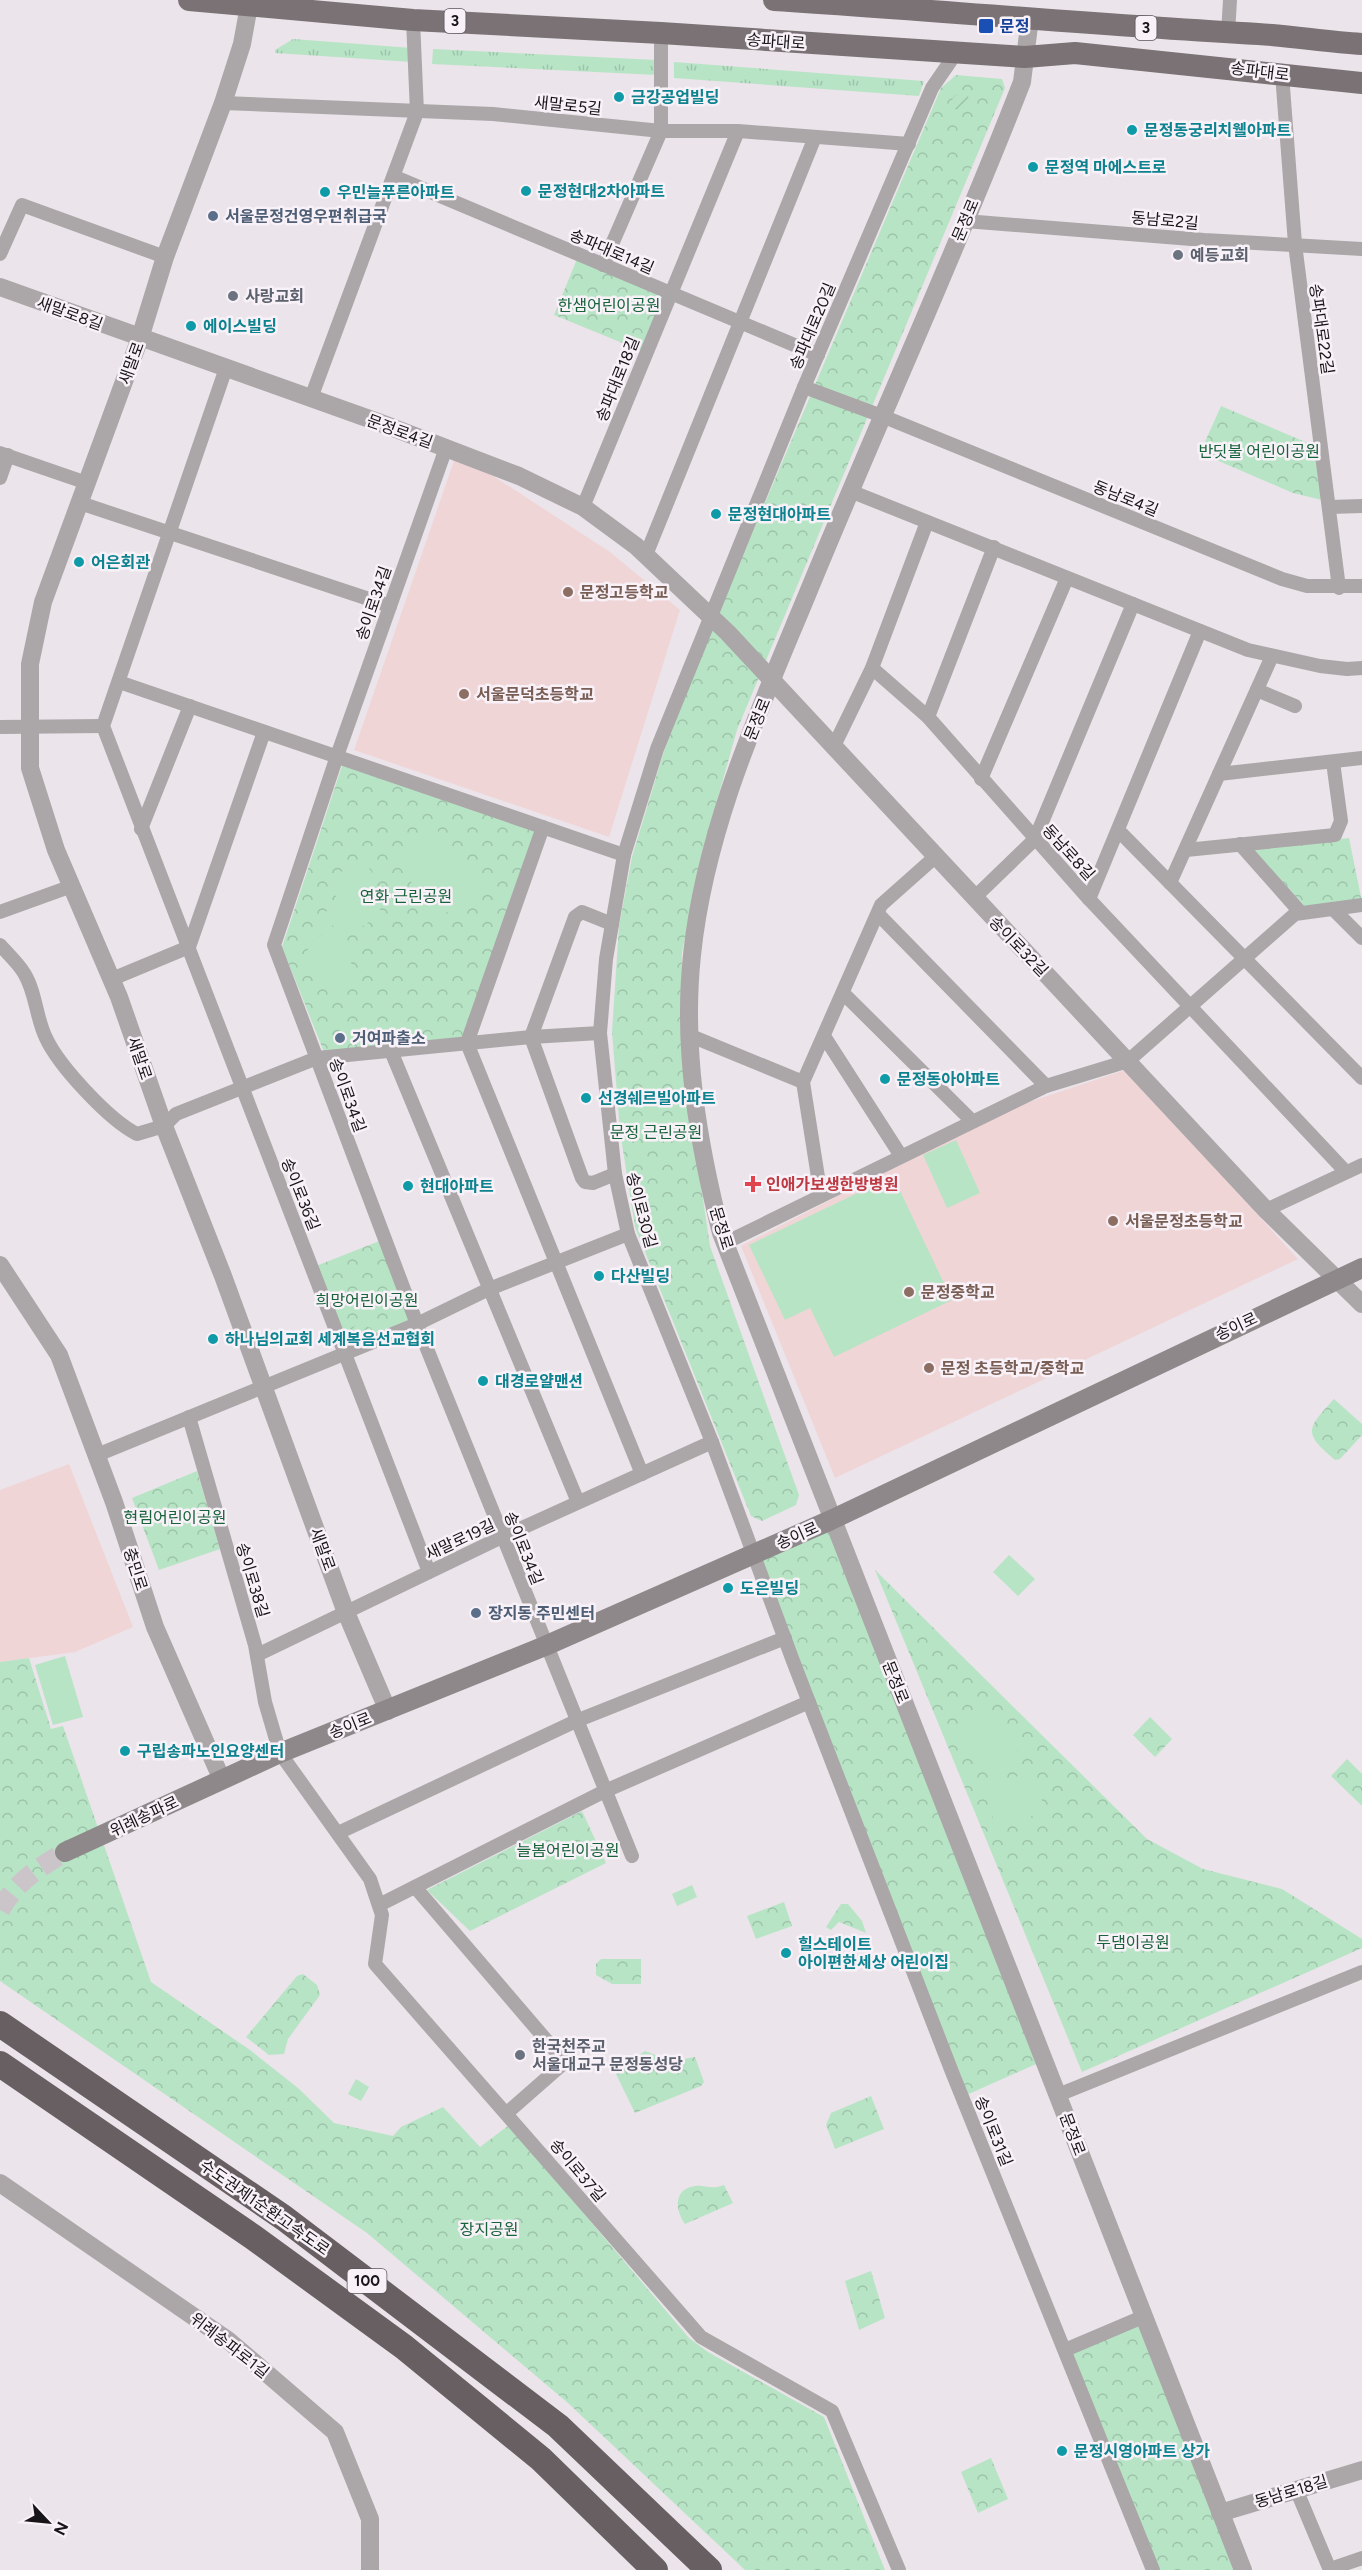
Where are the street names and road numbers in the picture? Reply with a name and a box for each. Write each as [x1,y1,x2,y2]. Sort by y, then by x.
road number: 3 [444,9,466,33]
road number: 3 [1136,16,1156,40]
street label: 송파대로 [746,30,806,53]
street label: 송파대로 [1230,58,1291,85]
street label: 새말로5길 [533,92,603,119]
street label: 문정로 [948,196,983,244]
street label: 동남로2길 [1130,208,1200,233]
street label: 송파대로14길 [567,225,657,278]
street label: 송파대로20길 [786,280,839,373]
street label: 송파대로22길 [1306,282,1337,376]
street label: 새말로8길 [34,293,105,334]
street label: 송파대로18길 [592,334,643,424]
street label: 새말로 [115,339,148,387]
street label: 문정로4길 [364,411,435,452]
street label: 동남로4길 [1090,477,1161,520]
street label: 송이로34길 [352,563,395,643]
street label: 문정로 [740,695,775,743]
street label: 동남로8길 [1039,820,1099,884]
street label: 송이로32길 [985,912,1052,980]
street label: 새말로 [123,1034,156,1082]
street label: 송이로34길 [325,1055,370,1135]
street label: 송이로36길 [277,1155,324,1233]
street label: 송이로30길 [622,1170,661,1250]
street label: 문정로 [706,1204,737,1252]
street label: 송이로 [1212,1308,1260,1344]
street label: 송이로34길 [500,1509,547,1588]
street label: 새말로19길 [422,1515,498,1564]
street label: 송이로 [773,1518,821,1553]
street label: 새말로 [306,1525,339,1573]
street label: 송이로38길 [232,1540,273,1620]
street label: 충민로 [120,1545,151,1593]
street label: 문정로 [878,1658,913,1706]
street label: 송이로 [326,1708,374,1743]
street label: 위례송파로 [107,1792,182,1841]
street label: 송이로31길 [971,2093,1016,2169]
street label: 문정로 [1056,2110,1089,2158]
street label: 송이로37길 [546,2135,609,2206]
street label: 수도권제1순환고속도로 [196,2156,333,2259]
road number: 100 [348,2269,386,2293]
street label: 위례송파로1길 [186,2309,273,2382]
street label: 동남로18길 [1252,2471,1330,2512]

